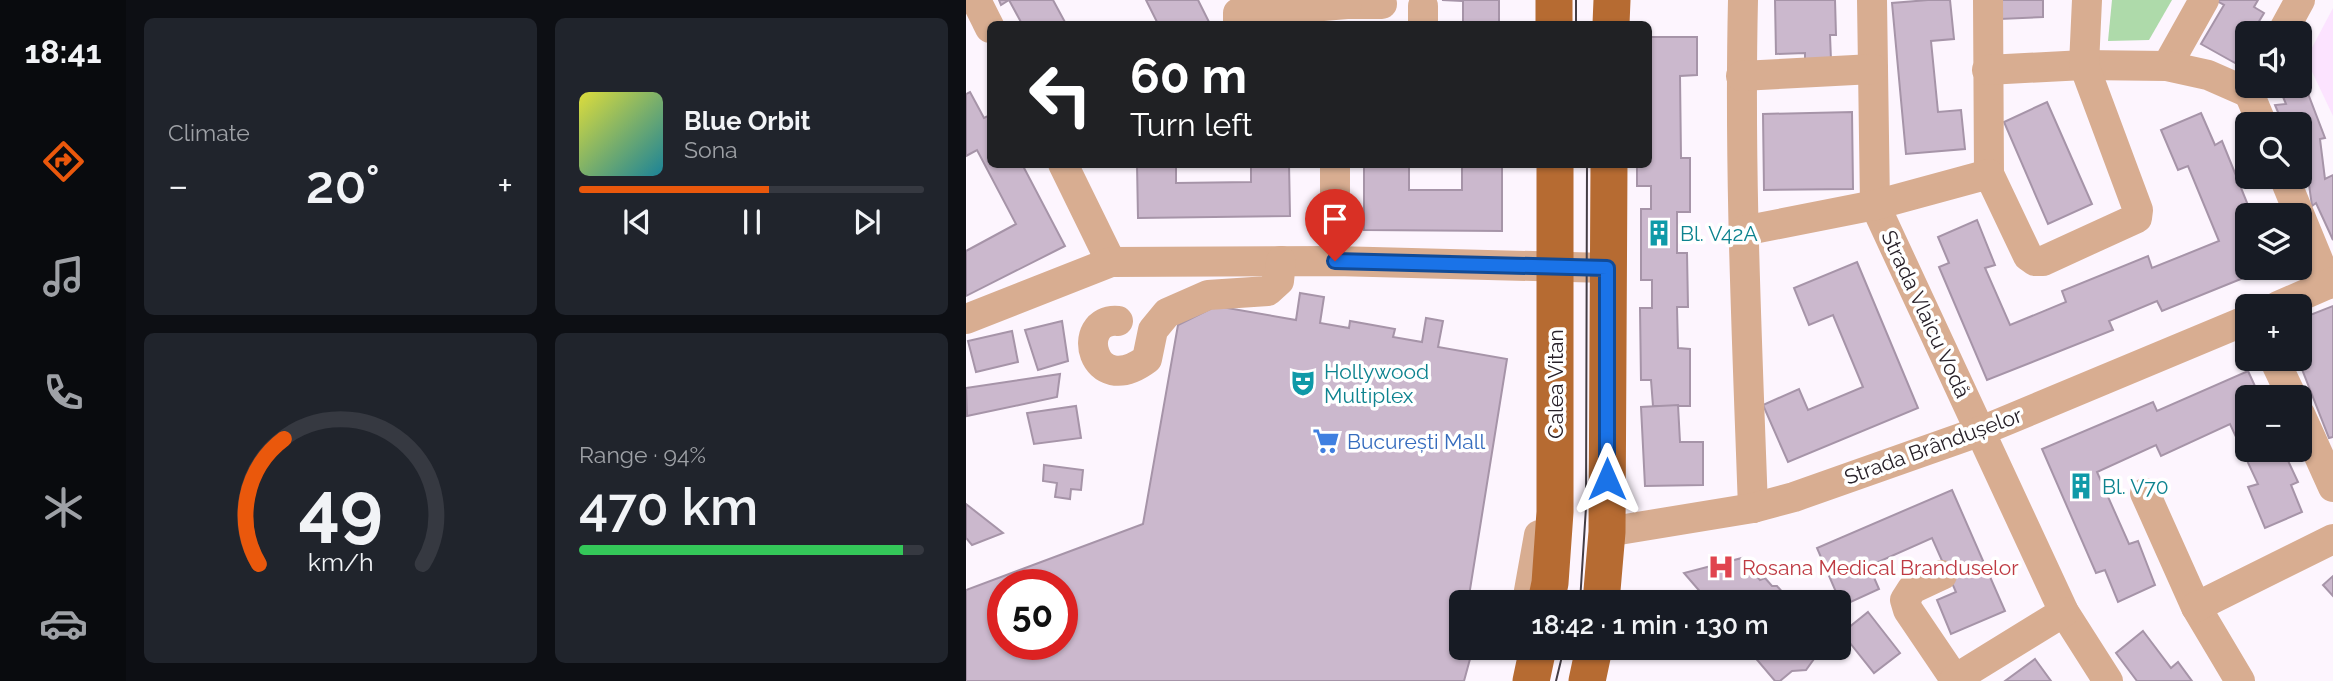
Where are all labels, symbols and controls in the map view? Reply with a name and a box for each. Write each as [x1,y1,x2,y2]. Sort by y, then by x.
map controls [2235,21,2312,462]
button: sound [2235,21,2312,98]
text: 18:41 [24,33,102,70]
text: 60 m [1130,47,1247,104]
icon: left [1015,49,1106,140]
text: Blue Orbit [684,106,811,136]
text: Turn left [1130,106,1252,143]
button: search [2235,112,2312,189]
text: Climate [168,119,250,146]
text: Sona [684,136,738,163]
icon: directions [39,137,88,186]
text: 20° [306,154,380,215]
text: − [168,163,188,208]
text: + [497,163,513,208]
pin [1305,189,1365,261]
icon: arrive [1316,200,1354,238]
icon: previous [618,203,656,241]
icon: pause [733,203,771,241]
icon: next [848,203,886,241]
button: layers [2235,203,2312,280]
building icon: Bl. V42A [1644,218,1674,248]
place label: Bl. V42A [1680,221,1758,246]
street label: Strada Vlaicu Vodă [1876,226,1976,402]
icon: music [39,252,88,301]
button: + [2235,294,2312,371]
street label: Calea Vitan [1543,329,1568,439]
place label: Hollywood Multiplex [1324,359,1429,408]
icon: phone [39,368,88,417]
theatre icon: Hollywood Multiplex [1288,368,1318,398]
button: − [2235,385,2312,462]
street label: Strada Brândușelor [1841,402,2026,490]
supermarket icon: București Mall [1311,426,1341,456]
place label: București Mall [1347,429,1485,454]
text: Range · 94% [579,441,706,468]
position arrow [1570,442,1644,516]
text: 49 [298,466,383,551]
building icon: Bl. V70 [2066,471,2096,501]
place label: Bl. V70 [2102,474,2169,499]
text: 470 km [579,476,758,537]
icon: climate [39,483,88,532]
text: km/h [308,547,373,577]
hospital icon: Rosana Medical Branduselor [1706,552,1736,582]
place label: Rosana Medical Branduselor [1742,555,2019,580]
speed limit sign: 50 [987,569,1078,660]
icon: car [39,599,88,648]
text: 18:42 · 1 min · 130 m [1532,610,1768,640]

